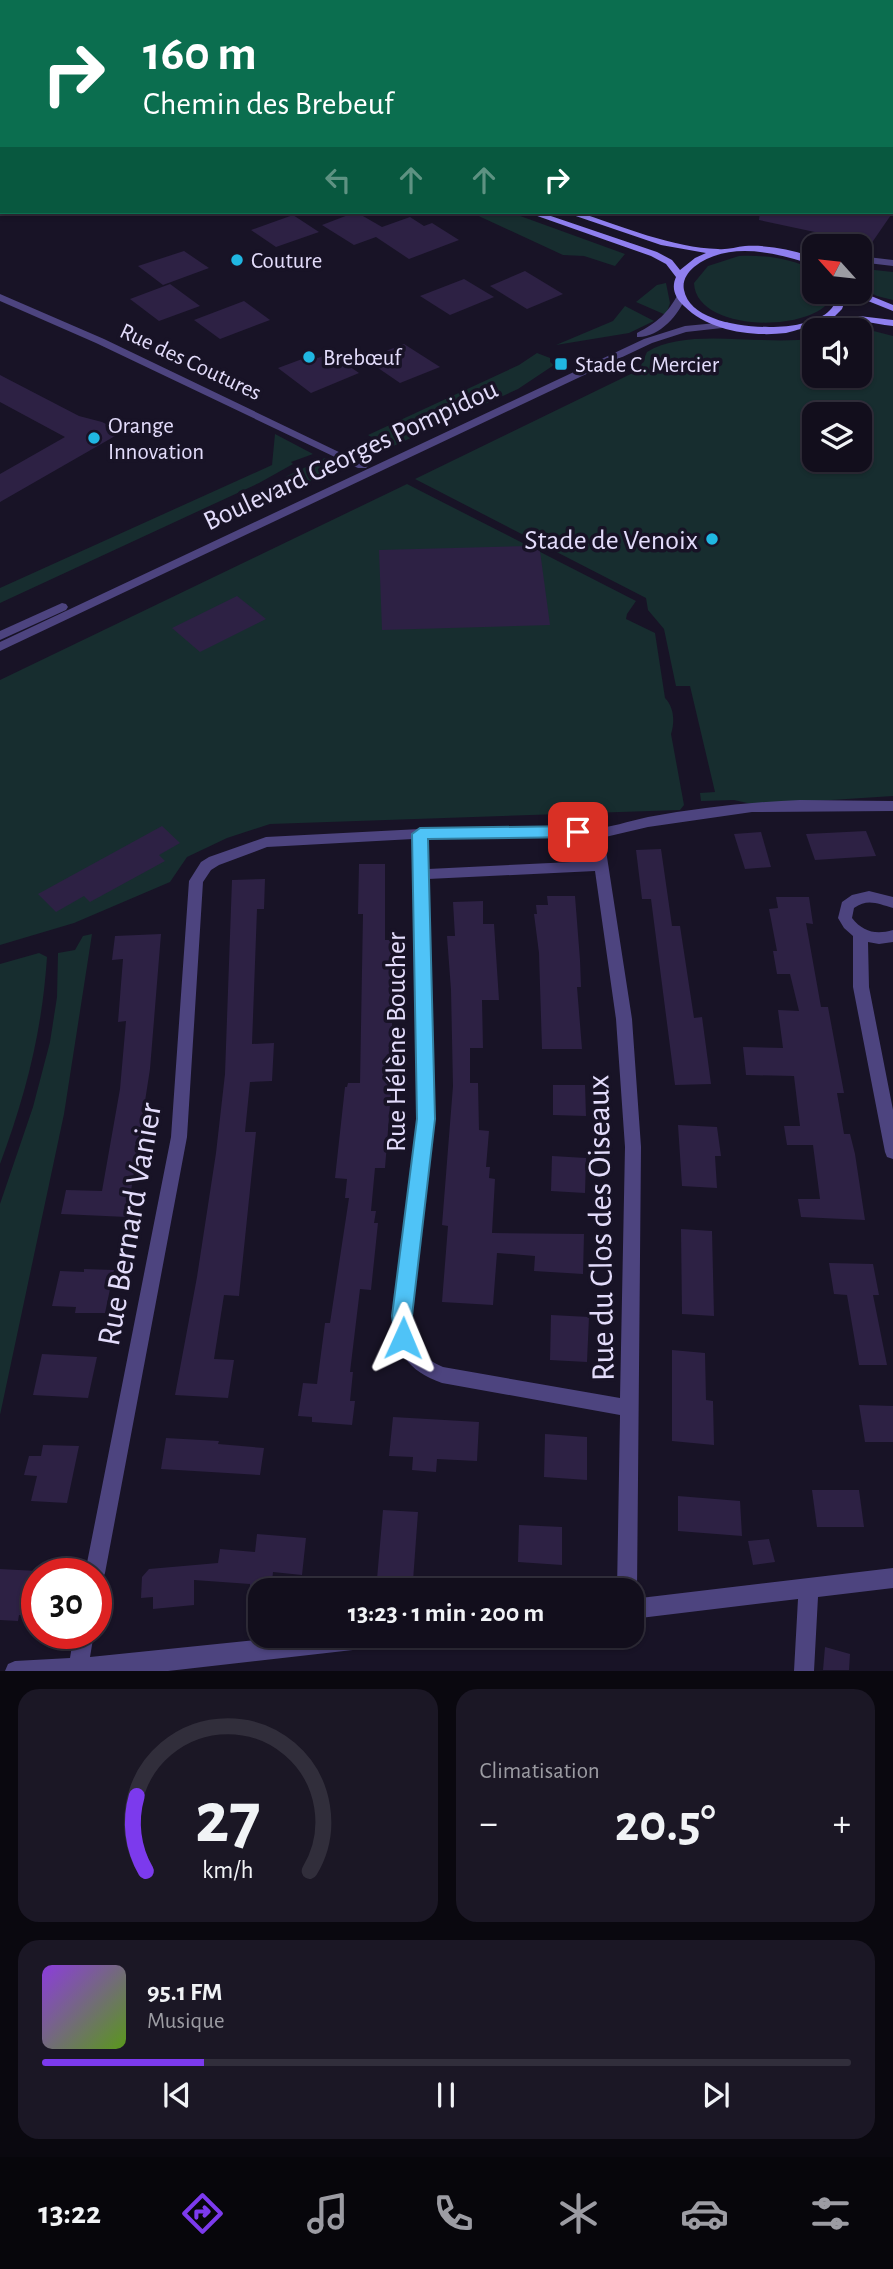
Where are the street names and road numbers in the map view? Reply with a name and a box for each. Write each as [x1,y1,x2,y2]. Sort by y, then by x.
street label: Rue des Coutures [116,320,265,405]
street label: Boulevard Georges Pompidou [200,375,502,536]
street label: Rue Hélène Boucher [383,932,411,1152]
street label: Rue du Clos des Oiseaux [582,1074,621,1381]
street label: Rue Bernard Vanier [93,1100,168,1348]

